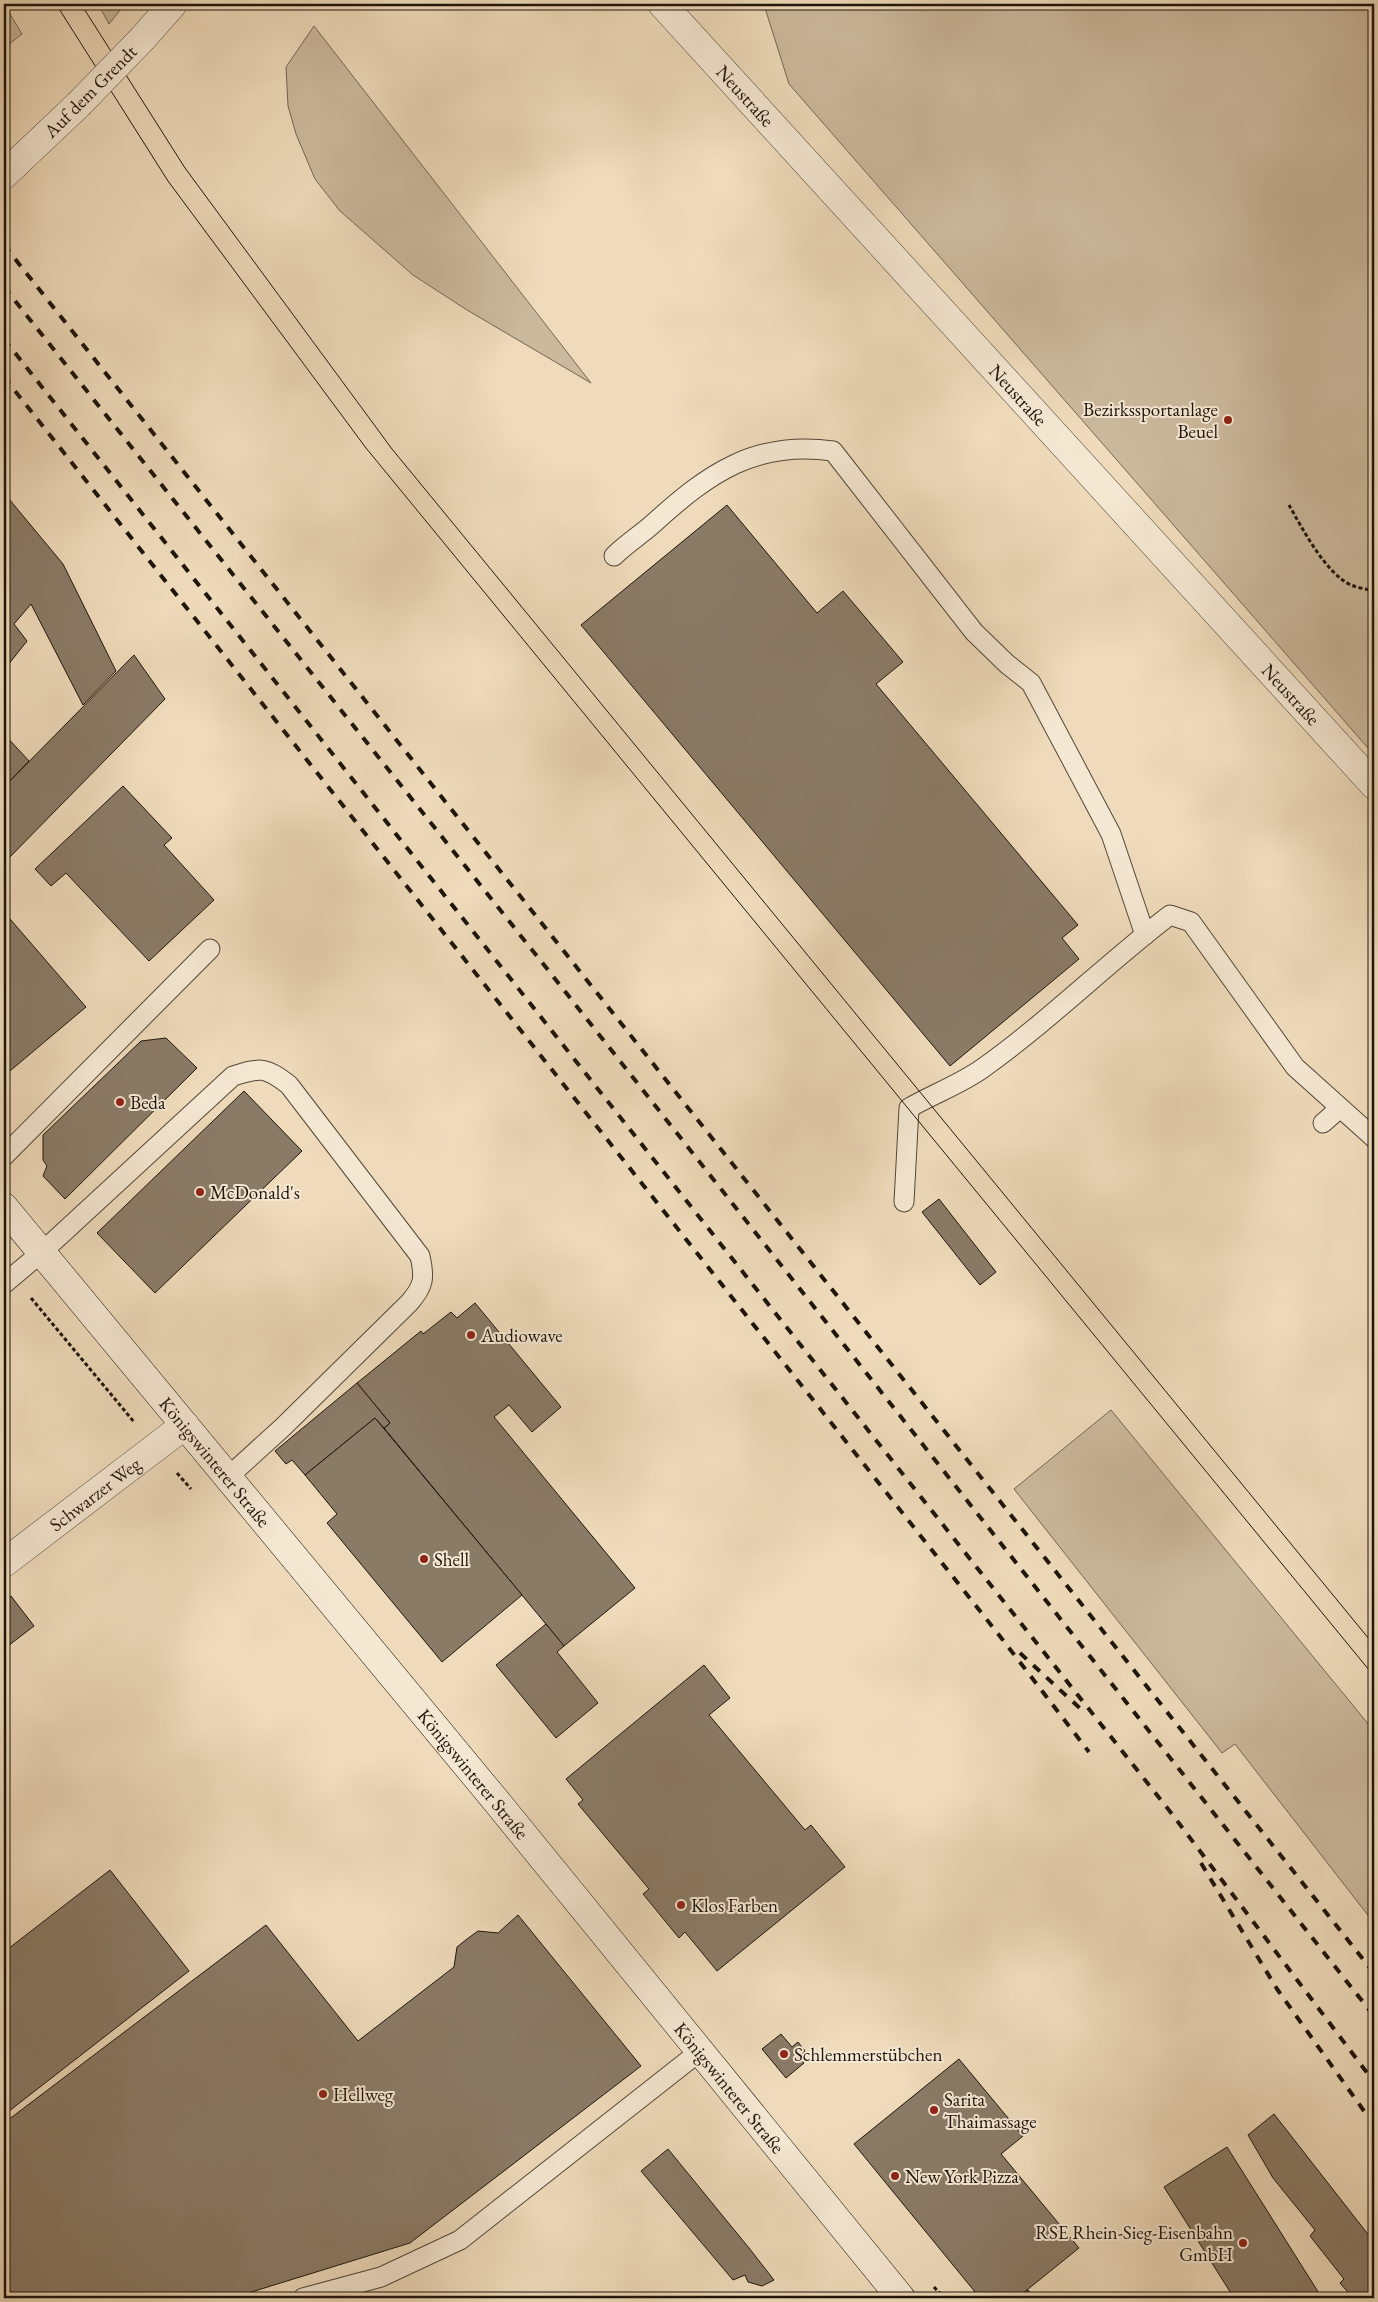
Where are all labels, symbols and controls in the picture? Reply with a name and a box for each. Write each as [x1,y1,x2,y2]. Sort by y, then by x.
street label: Auf dem Grendt [38,39,142,144]
street label: Neustraße [710,60,780,132]
street label: Neustraße [983,359,1053,432]
place label: Bezirkssportanlage Beuel [1083,397,1218,444]
marker: Bezirkssportanlage Beuel [1222,414,1234,426]
street label: Neustraße [1256,658,1326,731]
place label: Beda [130,1090,166,1115]
marker: Beda [114,1096,126,1108]
place label: McDonald's [210,1180,300,1205]
marker: McDonald's [194,1186,206,1198]
place label: Audiowave [480,1323,563,1348]
marker: Audiowave [465,1329,477,1341]
street label: Königswinterer Straße [153,1392,276,1533]
street label: Schwarzer Weg [44,1451,146,1537]
place label: Shell [434,1547,470,1572]
marker: Shell [418,1553,430,1565]
street label: Königswinterer Straße [412,1704,534,1845]
place label: Klos Farben [691,1893,778,1918]
marker: Klos Farben [675,1899,687,1911]
street label: Königswinterer Straße [668,2017,790,2159]
place label: Schlemmerstübchen [794,2042,943,2067]
marker: Schlemmerstübchen [778,2048,790,2060]
place label: Hellweg [333,2082,394,2107]
place label: Sarita Thaimassage [944,2087,1037,2134]
marker: Hellweg [317,2088,329,2100]
marker: Sarita Thaimassage [928,2104,940,2116]
place label: New York Pizza [905,2164,1019,2189]
marker: New York Pizza [889,2170,901,2182]
place label: RSE Rhein-Sieg-Eisenbahn GmbH [1035,2220,1233,2267]
marker: RSE Rhein-Sieg-Eisenbahn GmbH [1237,2237,1249,2249]

